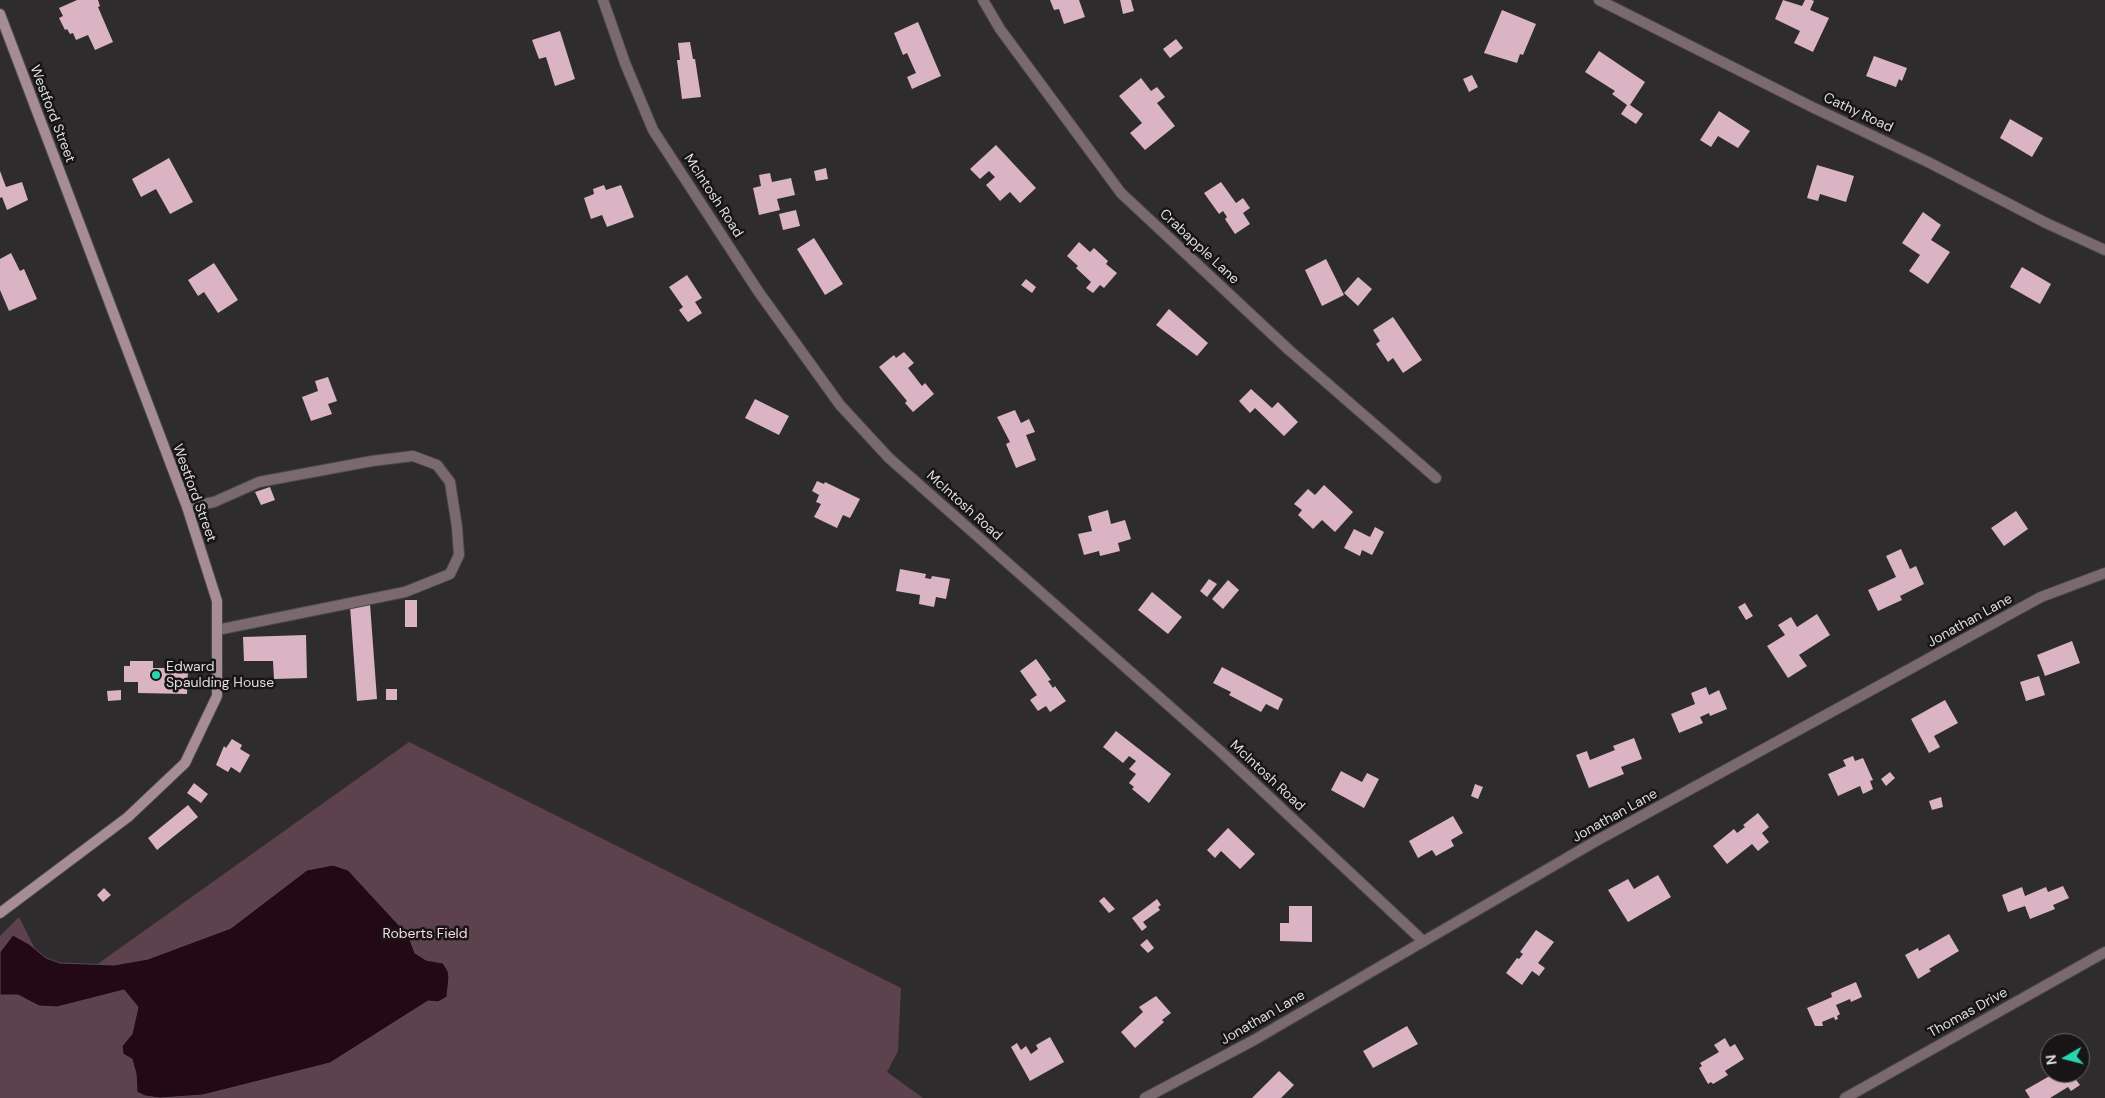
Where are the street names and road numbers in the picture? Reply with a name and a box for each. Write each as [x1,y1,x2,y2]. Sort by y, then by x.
street label: Westford Street [26,63,78,165]
street label: Cathy Road [1821,90,1895,136]
street label: McIntosh Road [680,151,746,241]
street label: Crabapple Lane [1156,206,1242,288]
street label: Westford Street [169,442,219,544]
street label: McIntosh Road [923,468,1005,544]
street label: Jonathan Lane [1925,591,2015,651]
street label: McIntosh Road [1226,737,1308,815]
street label: Jonathan Lane [1570,786,1660,846]
street label: Thomas Drive [1925,984,2011,1042]
street label: Jonathan Lane [1218,987,1308,1049]

